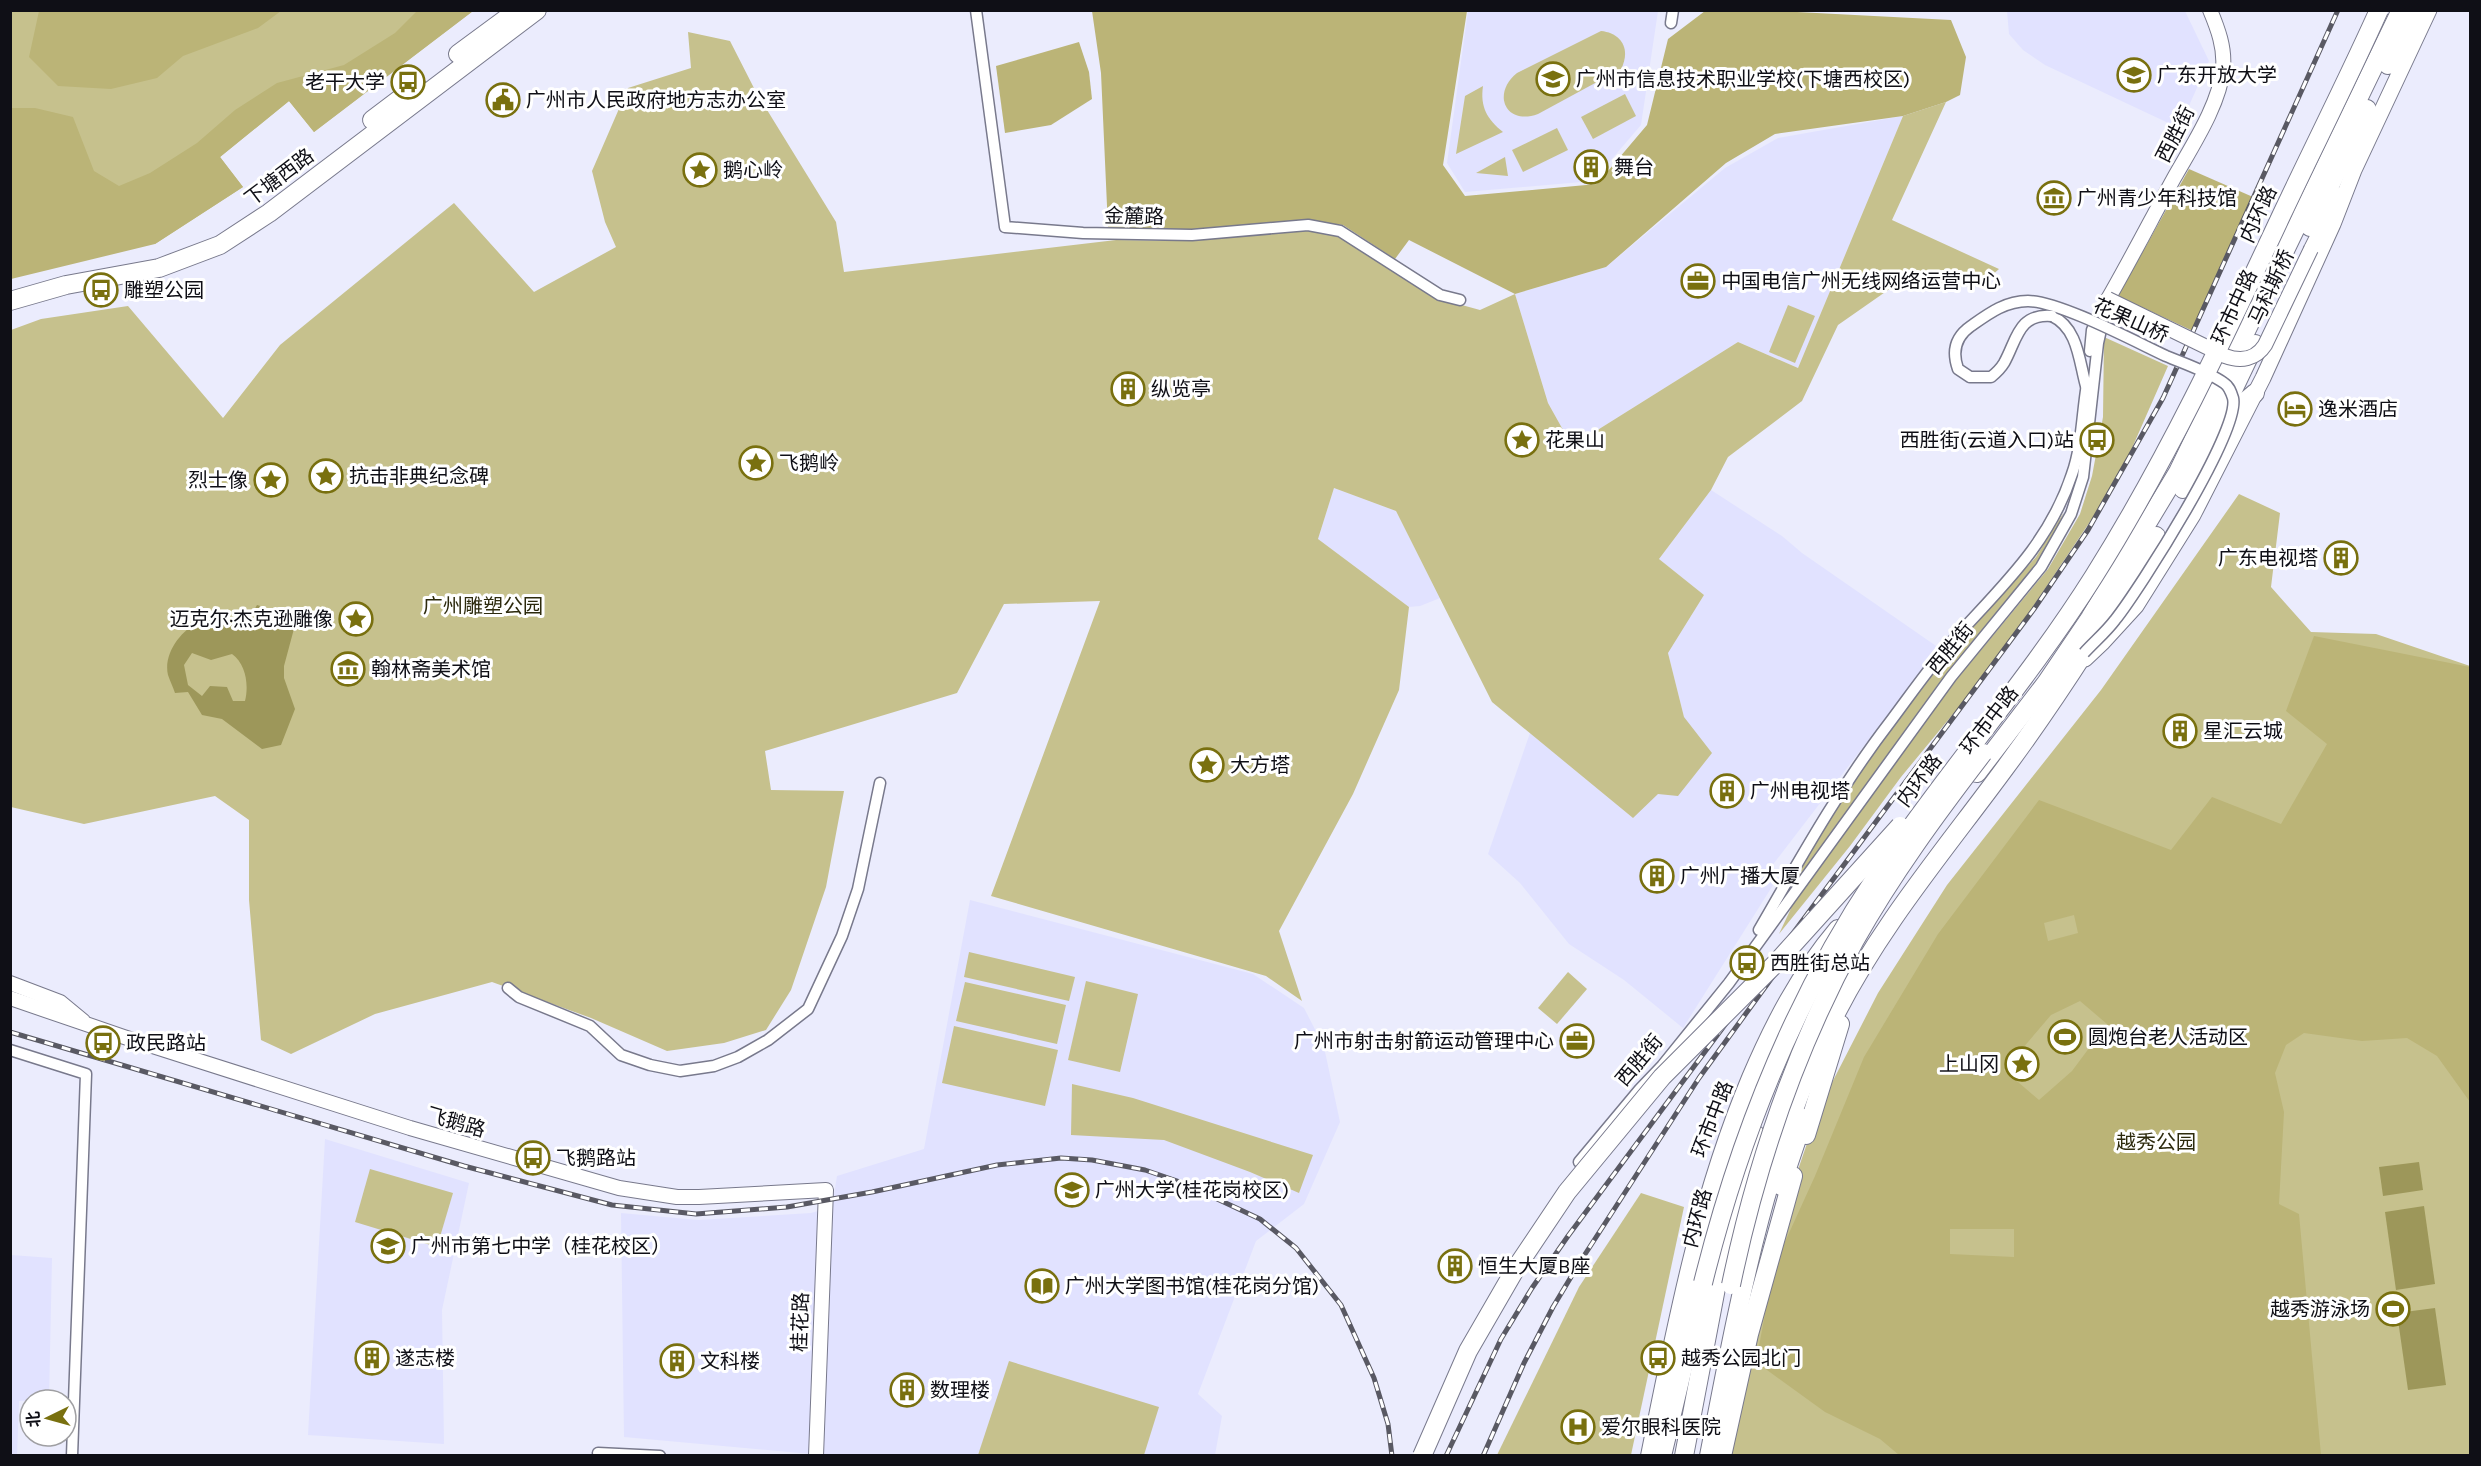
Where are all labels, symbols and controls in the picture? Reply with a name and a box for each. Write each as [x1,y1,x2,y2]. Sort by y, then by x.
school or university icon: 广东开放大学 [2116,57,2152,93]
school or university icon: 广州市信息技术职业学校(下塘西校区) [1535,61,1571,97]
bus stop icon: 老干大学 [390,64,426,100]
place label: 广东开放大学 [2157,64,2277,87]
place label: 广州市信息技术职业学校(下塘西校区) [1576,68,1910,91]
place label: 老干大学 [305,71,385,94]
public building icon: 广州市人民政府地方志办公室 [485,82,521,118]
place label: 广州市人民政府地方志办公室 [526,89,786,112]
street label: 西胜街 [2152,102,2199,166]
street label: 下塘西路 [240,144,318,211]
building icon: 舞台 [1573,149,1609,185]
place icon: 鹅心岭 [682,152,718,188]
place label: 舞台 [1614,156,1654,179]
place label: 鹅心岭 [723,159,783,182]
museum icon: 广州青少年科技馆 [2036,180,2072,216]
street label: 内环路 [2235,182,2282,246]
place label: 广州青少年科技馆 [2077,187,2237,210]
street label: 金麓路 [1104,204,1164,229]
street label: 马科斯桥 [2244,246,2299,328]
office icon: 中国电信广州无线网络运营中心 [1680,263,1716,299]
street label: 环市中路 [2207,266,2262,348]
place label: 中国电信广州无线网络运营中心 [1721,270,2001,293]
bus stop icon: 雕塑公园 [83,272,119,308]
place label: 雕塑公园 [124,279,204,302]
street label: 花果山桥 [2090,294,2172,347]
building icon: 纵览亭 [1110,371,1146,407]
place label: 纵览亭 [1151,378,1211,401]
hotel icon: 逸米酒店 [2277,391,2313,427]
place label: 逸米酒店 [2318,398,2398,421]
place icon: 花果山 [1504,422,1540,458]
bus stop icon: 西胜街(云道入口)站 [2079,422,2115,458]
place label: 花果山 [1545,429,1605,452]
place label: 西胜街(云道入口)站 [1900,429,2074,452]
place icon: 飞鹅岭 [738,445,774,481]
place label: 飞鹅岭 [779,452,839,475]
place icon: 抗击非典纪念碑 [308,458,344,494]
place icon: 烈士像 [253,462,289,498]
place label: 抗击非典纪念碑 [349,465,489,488]
place label: 烈士像 [188,469,248,492]
building icon: 广东电视塔 [2323,540,2359,576]
place label: 广东电视塔 [2218,547,2318,570]
park label: 广州雕塑公园 [423,595,543,618]
place icon: 迈克尔·杰克逊雕像 [338,601,374,637]
place label: 迈克尔·杰克逊雕像 [169,608,333,631]
street label: 西胜街 [1923,618,1978,679]
museum icon: 翰林斋美术馆 [330,651,366,687]
place label: 翰林斋美术馆 [371,658,491,681]
street label: 环市中路 [1956,682,2023,759]
building icon: 星汇云城 [2162,713,2198,749]
place label: 星汇云城 [2203,720,2283,743]
place icon: 大方塔 [1189,747,1225,783]
street label: 内环路 [1892,749,1947,811]
place label: 大方塔 [1230,754,1290,777]
building icon: 广州电视塔 [1709,773,1745,809]
place label: 广州电视塔 [1750,780,1850,803]
building icon: 广州广播大厦 [1639,858,1675,894]
place label: 广州广播大厦 [1680,865,1800,888]
bus stop icon: 西胜街总站 [1729,945,1765,981]
place label: 西胜街总站 [1770,952,1870,975]
sports icon: 圆炮台老人活动区 [2047,1019,2083,1055]
office icon: 广州市射击射箭运动管理中心 [1559,1023,1595,1059]
bus stop icon: 政民路站 [85,1025,121,1061]
place label: 圆炮台老人活动区 [2088,1026,2248,1049]
place label: 广州市射击射箭运动管理中心 [1294,1030,1554,1053]
street label: 西胜街 [1611,1030,1667,1091]
place label: 政民路站 [126,1032,206,1055]
place icon: 上山冈 [2004,1046,2040,1082]
place label: 上山冈 [1939,1053,1999,1076]
street label: 环市中路 [1687,1078,1738,1161]
street label: 飞鹅路 [424,1103,488,1142]
park label: 越秀公园 [2116,1131,2196,1154]
bus stop icon: 飞鹅路站 [515,1140,551,1176]
place label: 飞鹅路站 [556,1147,636,1170]
school or university icon: 广州大学(桂花岗校区) [1054,1172,1090,1208]
place label: 广州大学(桂花岗校区) [1095,1179,1289,1202]
street label: 内环路 [1679,1186,1716,1250]
school or university icon: 广州市第七中学（桂花校区） [370,1228,406,1264]
place label: 广州市第七中学（桂花校区） [411,1235,671,1258]
building icon: 恒生大厦B座 [1437,1248,1473,1284]
place label: 恒生大厦B座 [1478,1255,1590,1278]
library icon: 广州大学图书馆(桂花岗分馆) [1024,1268,1060,1304]
place label: 广州大学图书馆(桂花岗分馆) [1065,1275,1319,1298]
sports icon: 越秀游泳场 [2375,1291,2411,1327]
street label: 桂花路 [788,1292,813,1352]
place label: 越秀游泳场 [2270,1298,2370,1321]
building icon: 遂志楼 [354,1340,390,1376]
bus stop icon: 越秀公园北门 [1640,1340,1676,1376]
building icon: 文科楼 [659,1343,695,1379]
place label: 遂志楼 [395,1347,455,1370]
place label: 越秀公园北门 [1681,1347,1801,1370]
place label: 文科楼 [700,1350,760,1373]
building icon: 数理楼 [889,1372,925,1408]
place label: 数理楼 [930,1379,990,1402]
north arrow [18,1388,78,1448]
hospital icon: 爱尔眼科医院 [1560,1409,1596,1445]
text: 北 [23,1410,44,1428]
place label: 爱尔眼科医院 [1601,1416,1721,1439]

